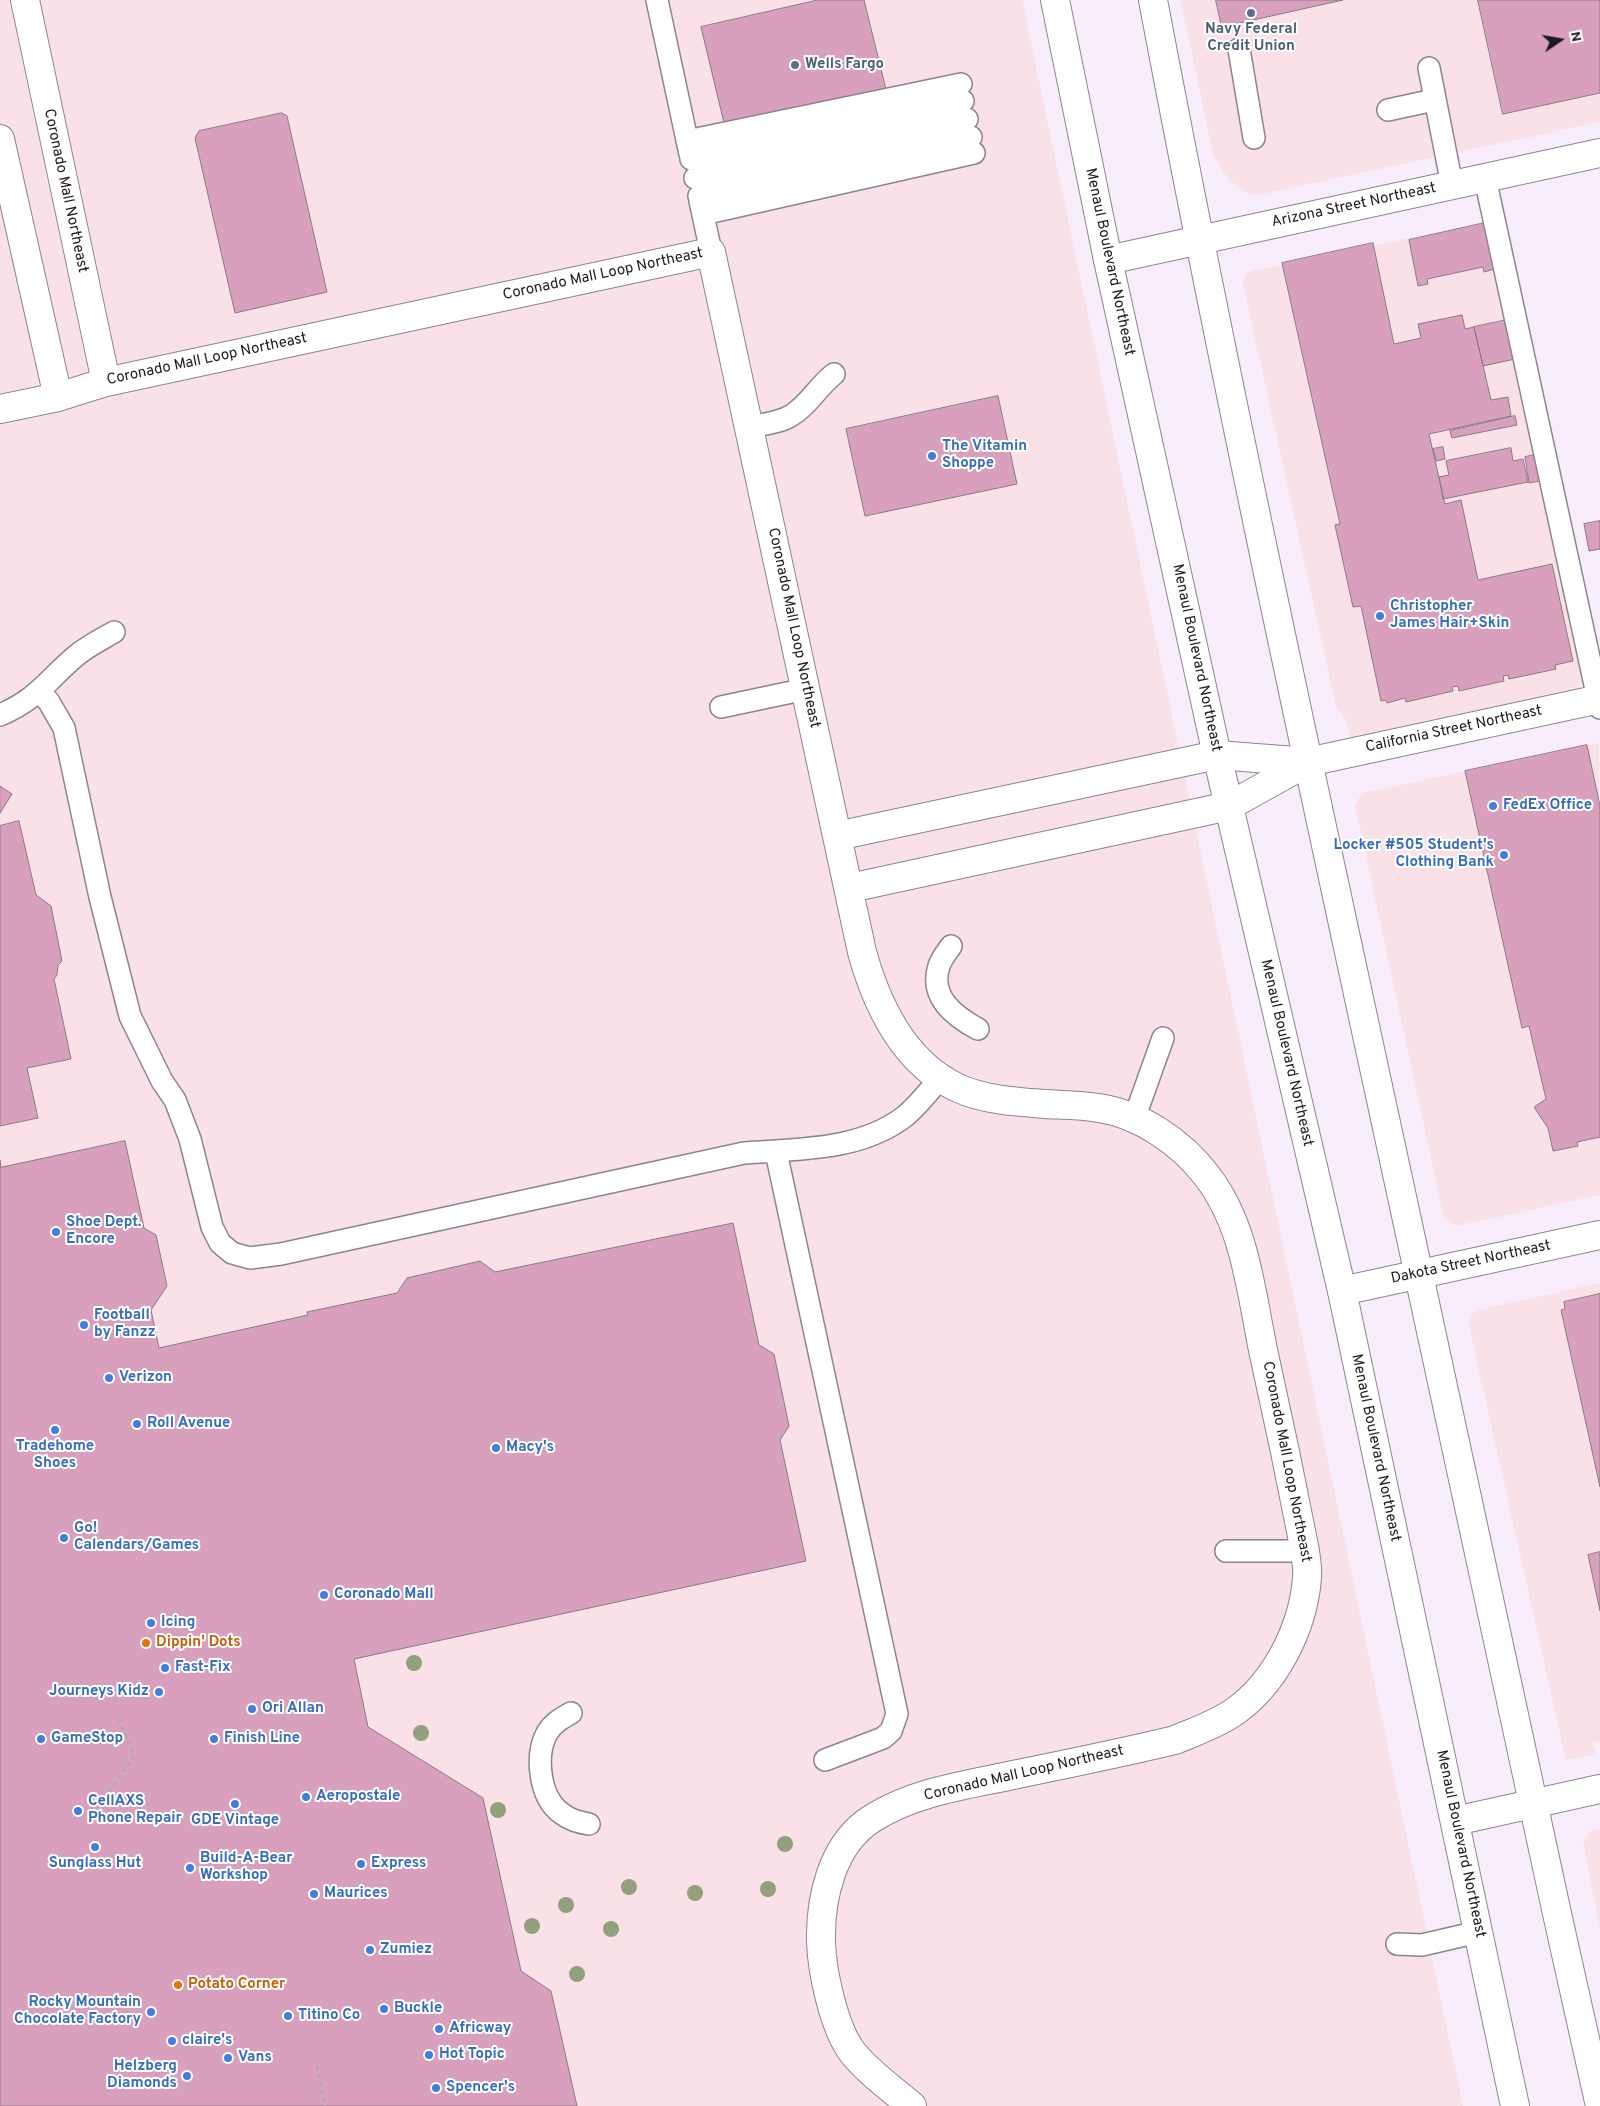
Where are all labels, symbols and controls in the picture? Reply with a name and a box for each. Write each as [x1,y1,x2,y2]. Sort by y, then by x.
marker: Navy Federal Credit Union [1245,7,1257,19]
north arrow [1535,15,1585,65]
place label: Navy Federal Credit Union [1205,21,1297,56]
text: N [1566,30,1585,43]
place label: Wells Fargo [805,56,884,74]
marker: Wells Fargo [789,59,801,71]
street label: Coronado Mall Northeast [39,107,91,275]
street label: Menaul Boulevard Northeast [1080,166,1138,358]
street label: Arizona Street Northeast [1270,180,1438,232]
street label: Coronado Mall Loop Northeast [501,245,705,305]
street label: Coronado Mall Loop Northeast [105,330,309,390]
place label: The Vitamin Shoppe [942,438,1027,473]
marker: The Vitamin Shoppe [926,450,938,462]
street label: Coronado Mall Loop Northeast [763,526,823,730]
street label: Menaul Boulevard Northeast [1167,562,1225,754]
place label: Christopher James Hair+Skin [1390,598,1509,633]
marker: Christopher James Hair+Skin [1374,610,1386,622]
street label: California Street Northeast [1364,702,1544,758]
place label: FedEx Office [1503,797,1592,815]
marker: FedEx Office [1487,800,1499,812]
place label: Locker #505 Student's Clothing Bank [1333,837,1494,872]
marker: Locker #505 Student's Clothing Bank [1498,849,1510,861]
street label: Menaul Boulevard Northeast [1256,958,1316,1148]
place label: Shoe Dept. Encore [66,1214,141,1249]
marker: Shoe Dept. Encore [50,1226,62,1238]
street label: Dakota Street Northeast [1389,1237,1553,1289]
place label: Football by Fanzz [94,1307,156,1342]
marker: Football by Fanzz [78,1319,90,1331]
street label: Menaul Boulevard Northeast [1346,1352,1404,1544]
street label: Coronado Mall Loop Northeast [1258,1360,1314,1564]
place label: Verizon [119,1369,172,1387]
marker: Verizon [103,1372,115,1384]
place label: Roll Avenue [147,1415,230,1433]
marker: Roll Avenue [131,1418,143,1430]
marker: Tradehome Shoes [49,1424,61,1436]
place label: Tradehome Shoes [16,1438,94,1473]
place label: Macy's [506,1439,554,1457]
marker: Macy's [490,1442,502,1454]
place label: Go! Calendars/Games [74,1520,199,1555]
marker: Go! Calendars/Games [58,1532,70,1544]
place label: Coronado Mall [334,1586,434,1604]
marker: Coronado Mall [318,1589,330,1601]
place label: Icing [161,1614,195,1632]
marker: Icing [145,1617,157,1629]
place label: Dippin' Dots [156,1634,241,1652]
marker: Dippin' Dots [140,1637,152,1649]
place label: Fast-Fix [175,1659,231,1677]
marker: Fast-Fix [159,1662,171,1674]
place label: Journeys Kidz [49,1683,149,1701]
marker: Journeys Kidz [153,1686,165,1698]
place label: Ori Allan [262,1700,324,1718]
marker: Ori Allan [246,1703,258,1715]
place label: GameStop [51,1730,123,1748]
place label: Finish Line [224,1730,300,1748]
marker: GameStop [35,1733,47,1745]
marker: Finish Line [208,1733,220,1745]
street label: Coronado Mall Loop Northeast [922,1742,1126,1806]
street label: Menaul Boulevard Northeast [1431,1748,1489,1940]
place label: Aeropostale [316,1788,400,1806]
marker: Aeropostale [300,1791,312,1803]
place label: CellAXS Phone Repair [88,1793,182,1828]
marker: GDE Vintage [229,1798,241,1810]
marker: CellAXS Phone Repair [72,1805,84,1817]
place label: GDE Vintage [191,1812,279,1830]
marker: Sunglass Hut [89,1841,101,1853]
place label: Build-A-Bear Workshop [200,1850,293,1885]
place label: Sunglass Hut [49,1855,141,1873]
place label: Express [371,1855,426,1873]
marker: Express [355,1858,367,1870]
marker: Build-A-Bear Workshop [184,1862,196,1874]
place label: Maurices [324,1885,388,1903]
marker: Maurices [308,1888,320,1900]
place label: Zumiez [380,1941,432,1959]
marker: Zumiez [364,1944,376,1956]
place label: Potato Corner [188,1976,285,1994]
marker: Potato Corner [172,1979,184,1991]
place label: Rocky Mountain Chocolate Factory [14,1994,141,2029]
place label: Buckle [394,2000,442,2018]
marker: Buckle [378,2003,390,2015]
marker: Rocky Mountain Chocolate Factory [145,2006,157,2018]
place label: Titino Co [298,2007,360,2025]
marker: Titino Co [282,2010,294,2022]
place label: Africway [449,2020,511,2038]
marker: Africway [433,2023,445,2035]
place label: claire's [182,2032,232,2050]
marker: claire's [166,2035,178,2047]
place label: Hot Topic [439,2046,505,2064]
place label: Vans [238,2049,272,2067]
marker: Hot Topic [423,2049,435,2061]
marker: Vans [222,2052,234,2064]
place label: Helzberg Diamonds [107,2058,177,2093]
marker: Helzberg Diamonds [181,2070,193,2082]
place label: Spencer's [446,2079,515,2097]
marker: Spencer's [430,2082,442,2094]

